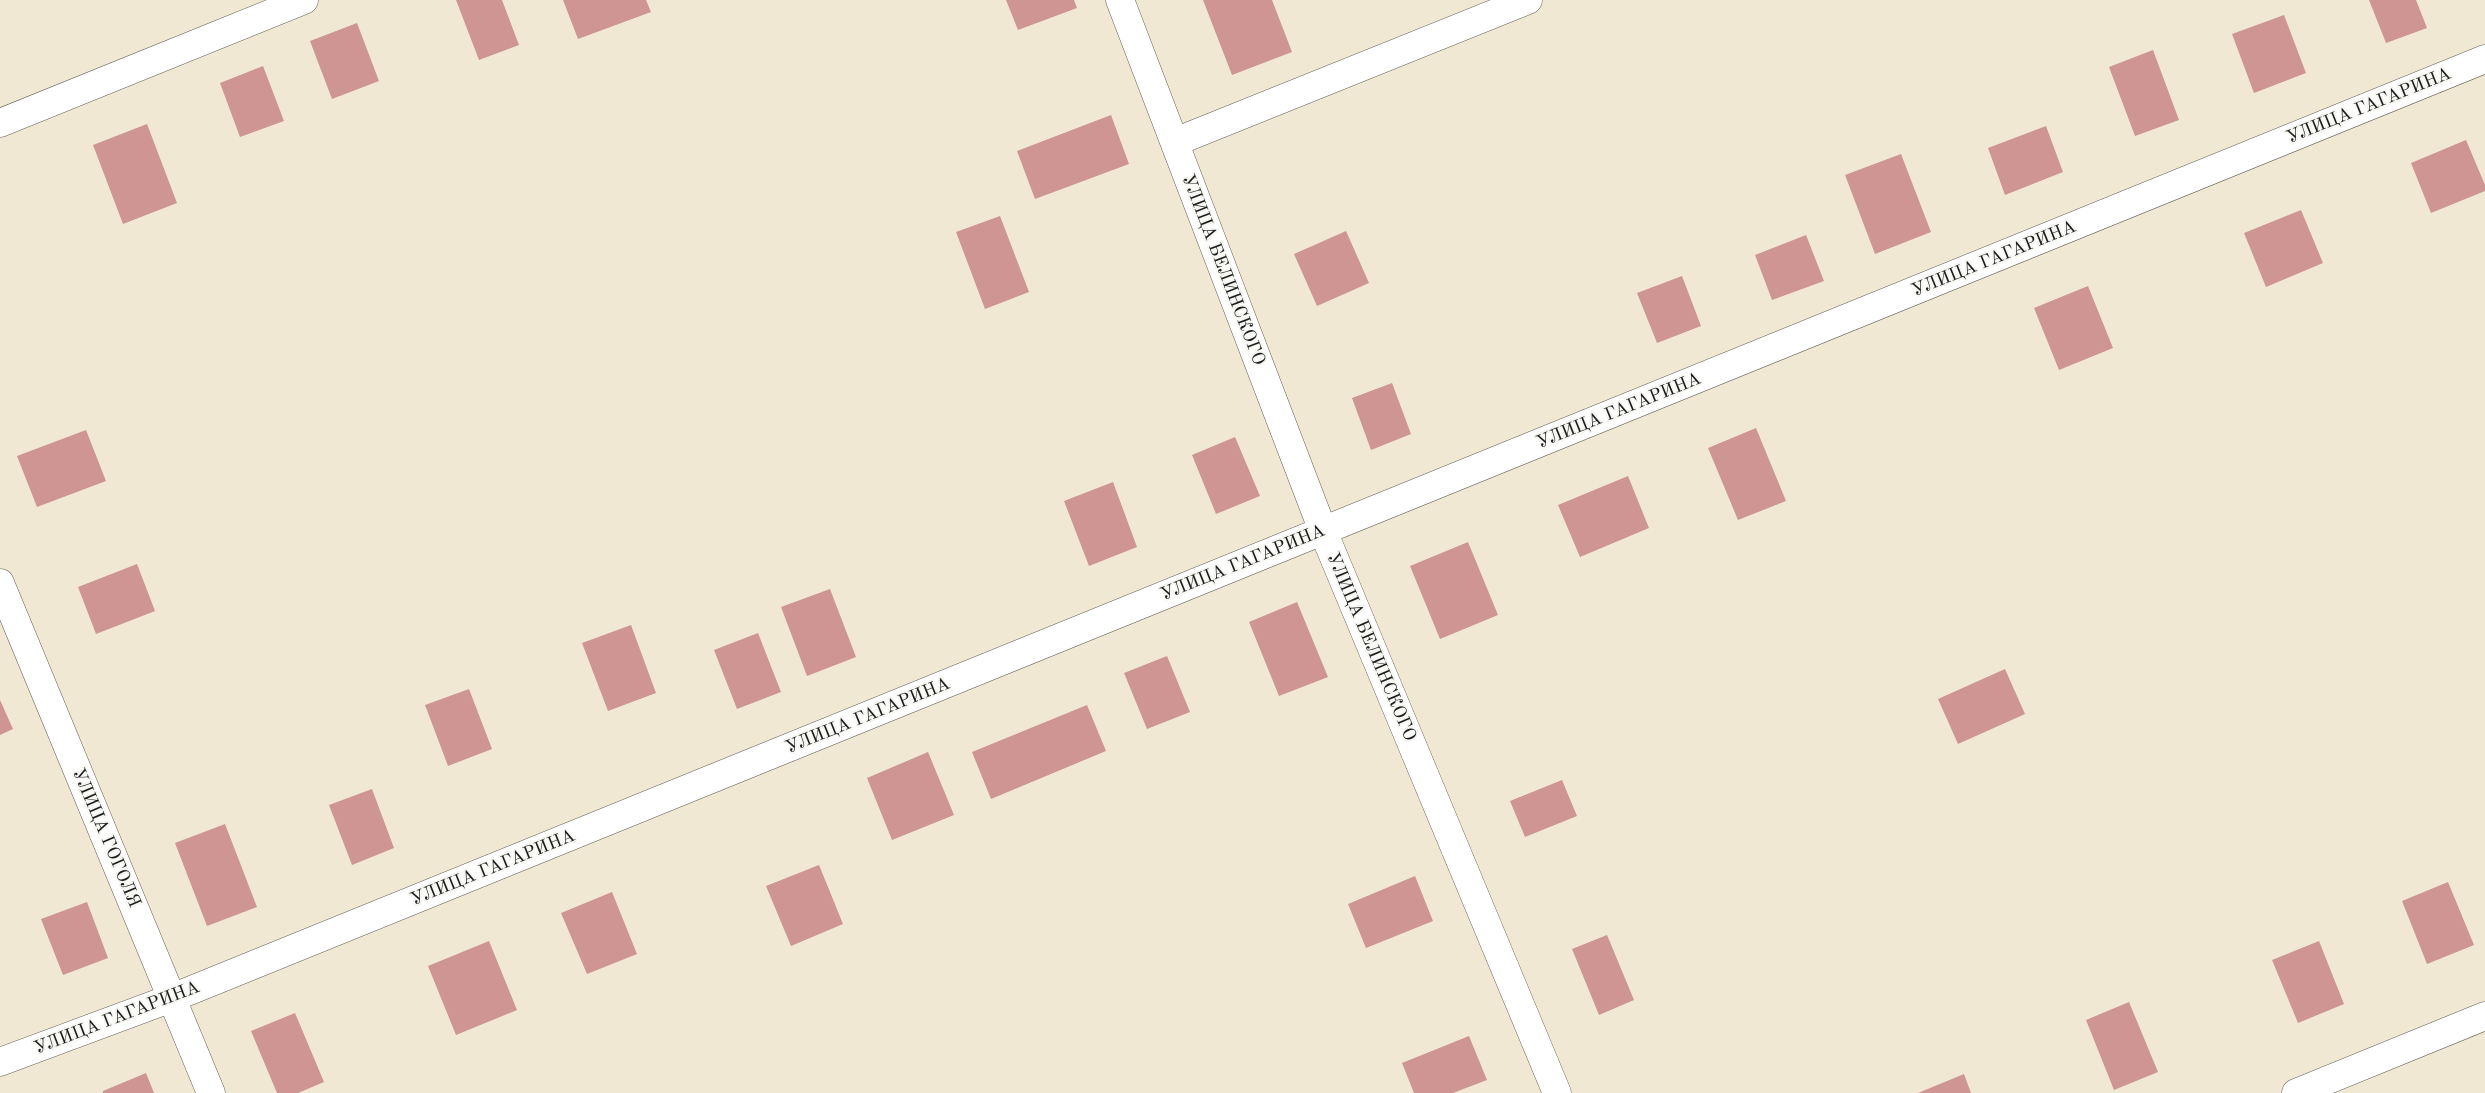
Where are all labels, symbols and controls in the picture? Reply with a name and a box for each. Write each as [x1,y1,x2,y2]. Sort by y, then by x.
street label: УЛИЦА ГАГАРИНА [2284,63,2454,149]
street label: УЛИЦА БЕЛИНСКОГО [1177,172,1269,368]
street label: УЛИЦА ГАГАРИНА [1909,216,2079,302]
street label: УЛИЦА ГАГАРИНА [1534,368,1704,454]
street label: УЛИЦА ГАГАРИНА [1158,520,1328,606]
street label: УЛИЦА БЕЛИНСКОГО [1321,550,1421,744]
street label: УЛИЦА ГАГАРИНА [783,673,953,759]
street label: УЛИЦА ГОГОЛЯ [67,765,145,911]
street label: УЛИЦА ГАГАРИНА [408,825,578,911]
street label: УЛИЦА ГАГАРИНА [31,977,203,1059]

